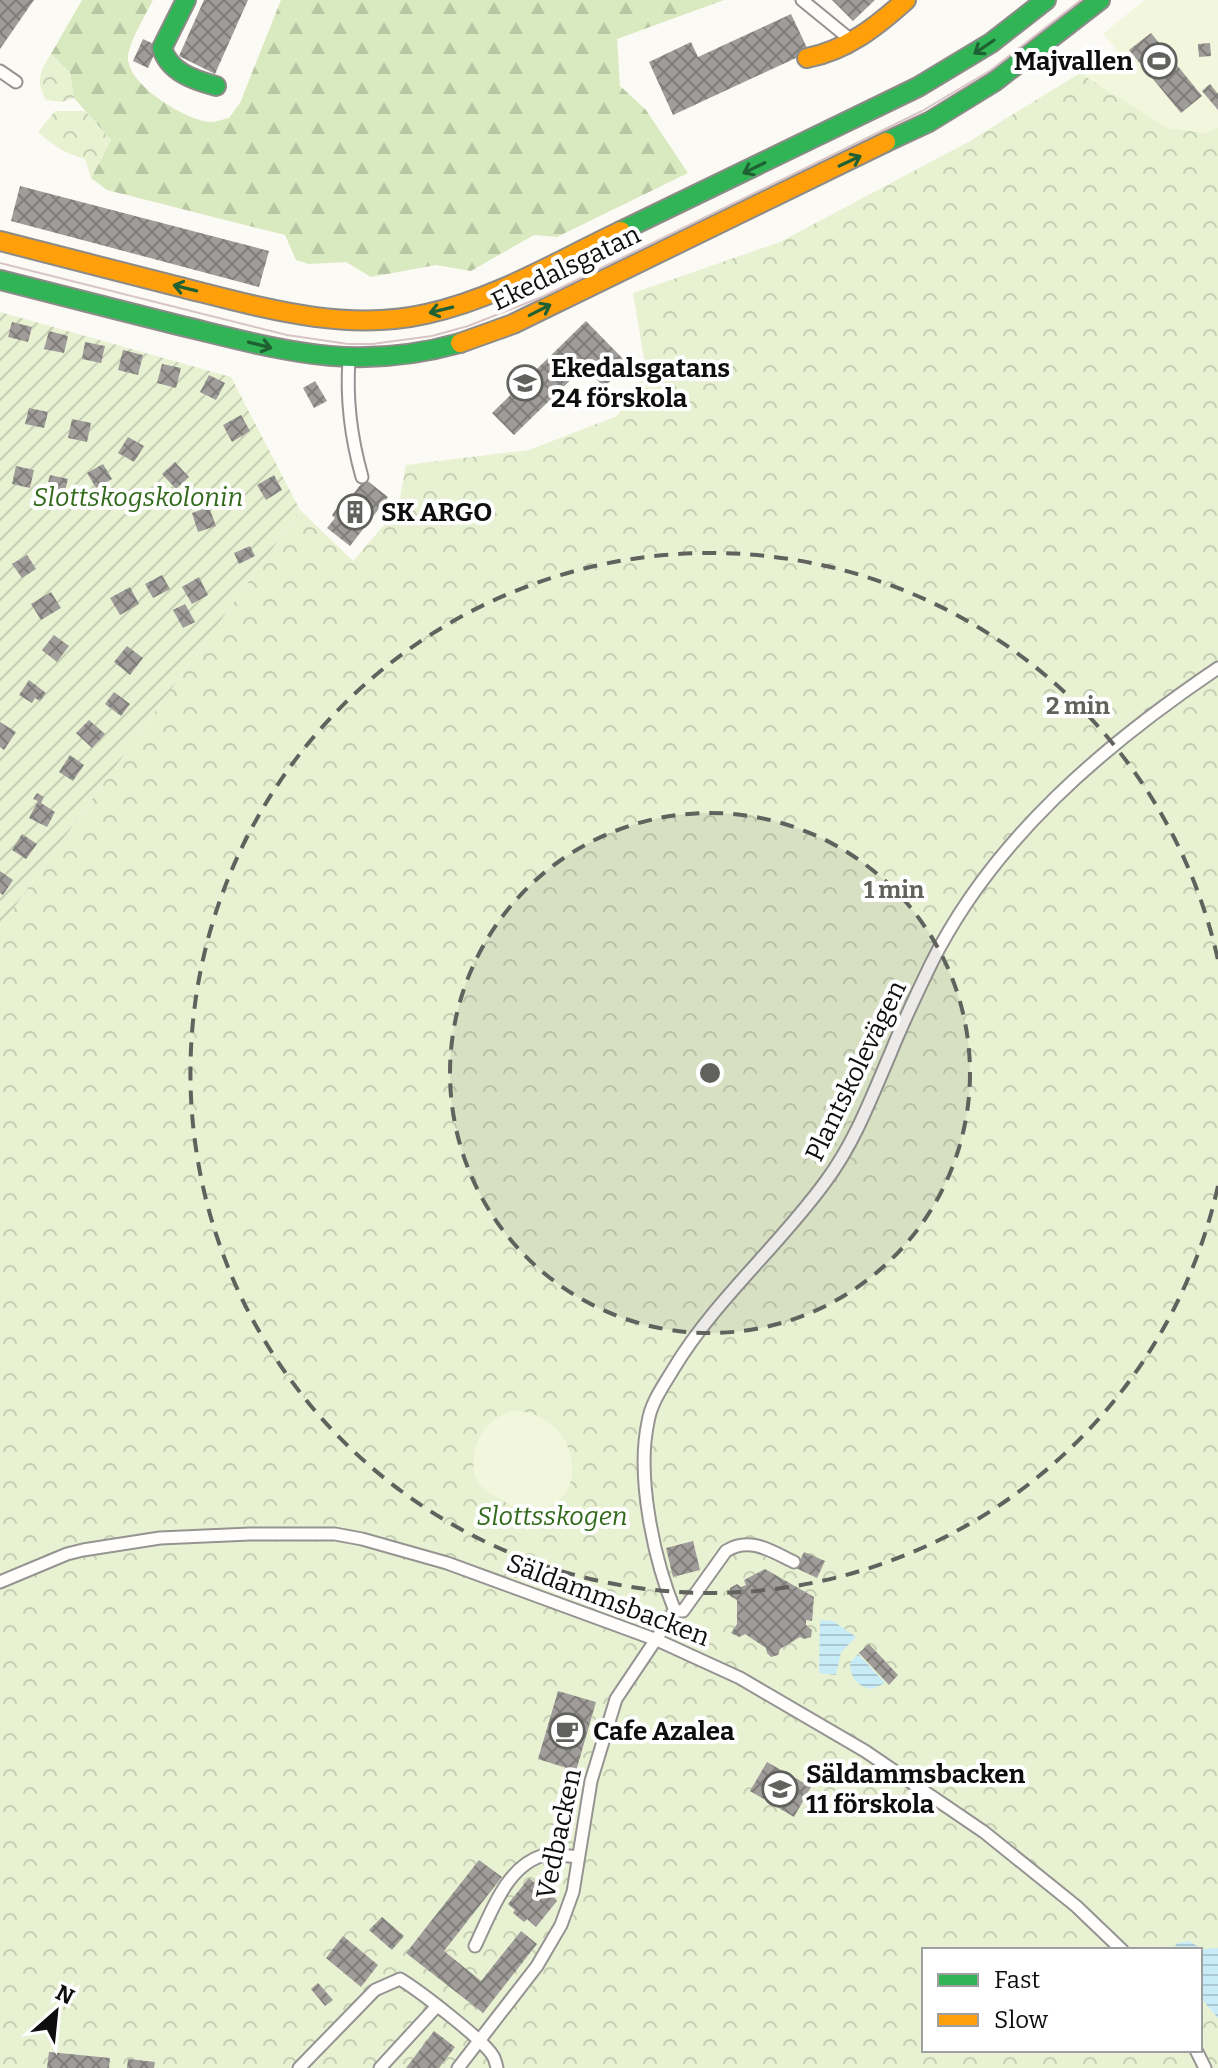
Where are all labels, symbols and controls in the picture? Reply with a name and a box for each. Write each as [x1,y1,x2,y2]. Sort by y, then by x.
one-way arrow [973,39,995,55]
sports icon: Majvallen [1140,42,1178,80]
place label: Majvallen [1014,46,1133,77]
one-way arrow [837,153,861,168]
one-way arrow [742,161,766,176]
street label: Ekedalsgatan [487,218,646,317]
one-way arrow [173,280,199,295]
one-way arrow [527,302,551,318]
one-way arrow [429,304,454,319]
one-way arrow [247,339,272,354]
place label: Ekedalsgatans 24 förskola [551,353,730,414]
school or university icon: Ekedalsgatans 24 förskola [506,364,544,402]
park label: Slottskogskolonin [33,482,243,513]
building icon: SK ARGO [336,493,374,531]
place label: SK ARGO [381,497,492,528]
text: 2 min [1046,692,1110,720]
text: 1 min [864,876,925,904]
street label: Plantskolevägen [799,975,913,1166]
centre of rings [696,1059,724,1087]
park label: Slottsskogen [476,1501,628,1532]
street label: Säldammsbacken [502,1547,714,1653]
cafe icon: Cafe Azalea [548,1712,586,1750]
place label: Cafe Azalea [593,1716,735,1747]
place label: Säldammsbacken 11 förskola [806,1759,1025,1820]
street label: Vedbacken [530,1765,588,1902]
school or university icon: Säldammsbacken 11 förskola [761,1770,799,1808]
legend [922,1948,1202,2052]
text: Fast [994,1966,1040,1994]
north arrow [16,1972,96,2052]
text: N [51,1979,79,2011]
text: Slow [994,2006,1049,2034]

